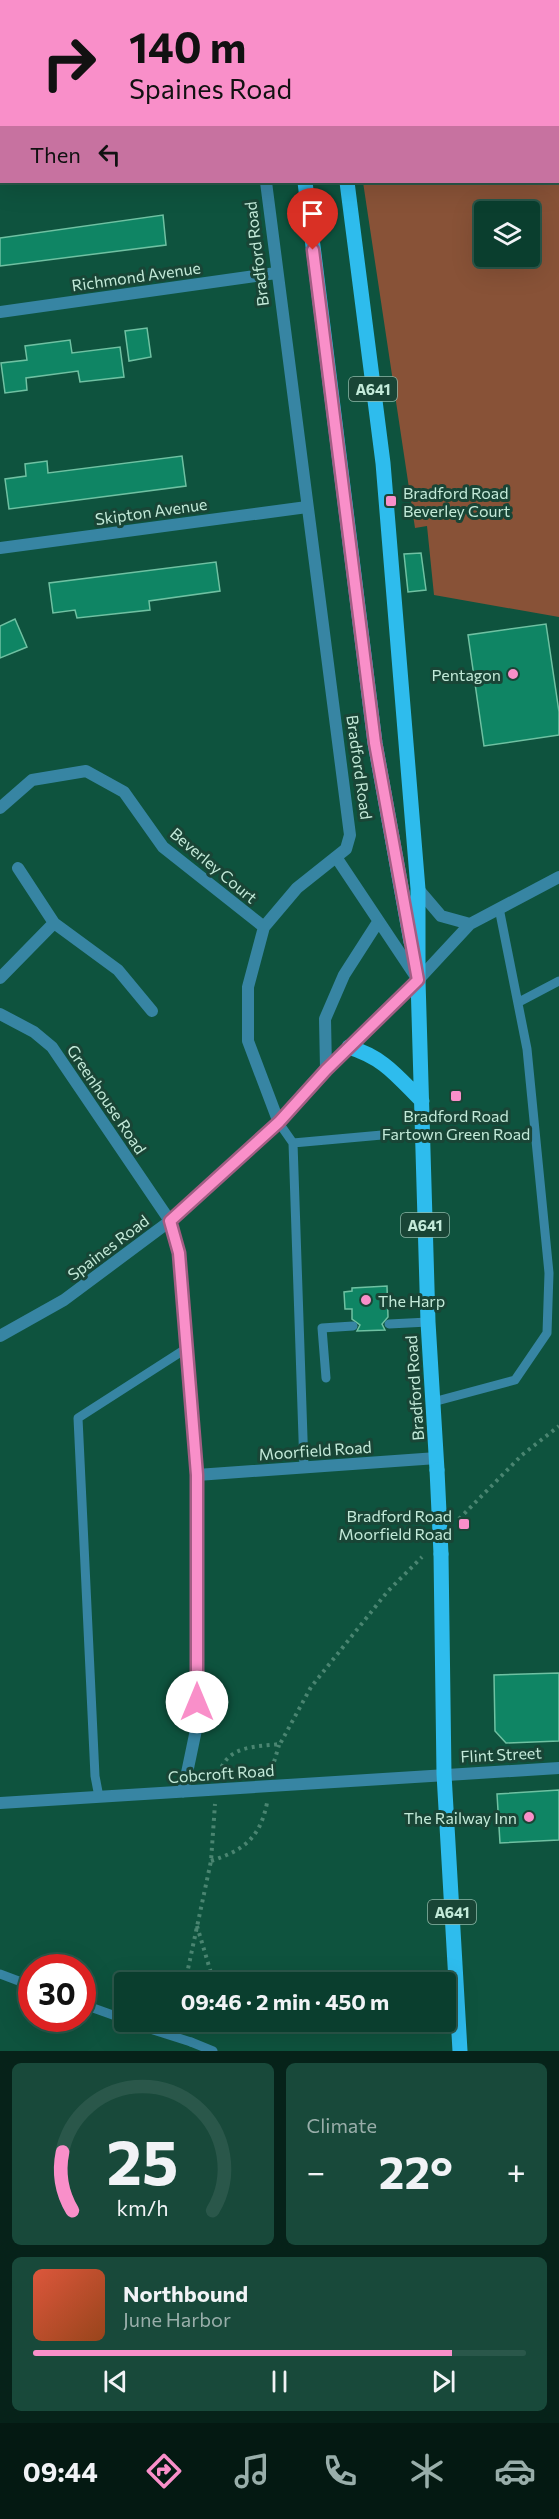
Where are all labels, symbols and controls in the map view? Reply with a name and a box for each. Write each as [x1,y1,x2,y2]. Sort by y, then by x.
text: 140 m [129,20,246,72]
icon: right [30,24,108,102]
text: Spaines Road [129,72,292,105]
icon: left [93,138,126,171]
text: Then [30,141,81,168]
pin [287,188,338,250]
icon: arrive [296,197,329,230]
street label: Bradford Road [240,201,272,307]
map controls [474,201,540,267]
button: layers [474,201,540,267]
street label: Richmond Avenue [70,258,202,294]
road number: A641 [349,377,397,401]
place label: Bradford Road Beverley Court [403,483,511,520]
street label: Skipton Avenue [94,494,208,528]
marker: Bradford Road Beverley Court [384,494,398,508]
place label: Pentagon [431,665,501,684]
marker: Pentagon [506,667,520,681]
street label: Bradford Road [343,713,377,821]
street label: Beverley Court [167,823,262,907]
street label: Greenhouse Road [63,1041,151,1157]
marker: Bradford Road Fartown Green Road [449,1089,463,1103]
place label: Bradford Road Fartown Green Road [382,1106,530,1143]
street label: Spaines Road [64,1210,152,1284]
road number: A641 [401,1213,449,1237]
place label: The Harp [378,1291,445,1310]
marker: The Harp [359,1293,373,1307]
street label: Bradford Road [401,1335,427,1441]
street label: Moorfield Road [258,1437,372,1463]
place label: Bradford Road Moorfield Road [339,1506,452,1543]
marker: Bradford Road Moorfield Road [457,1517,471,1531]
position arrow [165,1670,229,1734]
street label: Flint Street [460,1742,543,1766]
street label: Cobcroft Road [167,1760,275,1786]
place label: The Railway Inn [404,1808,517,1827]
marker: The Railway Inn [522,1810,536,1824]
road number: A641 [428,1900,476,1924]
speed limit sign: 30 [18,1954,96,2032]
text: 09:46 · 2 min · 450 m [181,1988,389,2015]
text: Climate [307,2113,377,2137]
text: 25 [107,2122,179,2198]
text: 22° [379,2143,453,2198]
text: − [307,2150,325,2191]
text: + [507,2150,526,2191]
text: km/h [117,2194,169,2220]
text: Northbound [123,2280,248,2307]
text: June Harbor [123,2307,231,2331]
icon: previous [99,2365,132,2398]
icon: pause [263,2365,296,2398]
icon: next [427,2365,460,2398]
icon: directions [143,2450,185,2492]
icon: music [231,2450,273,2492]
icon: phone [319,2450,361,2492]
icon: climate [406,2450,448,2492]
icon: car [494,2450,536,2492]
text: 09:44 [23,2455,98,2488]

